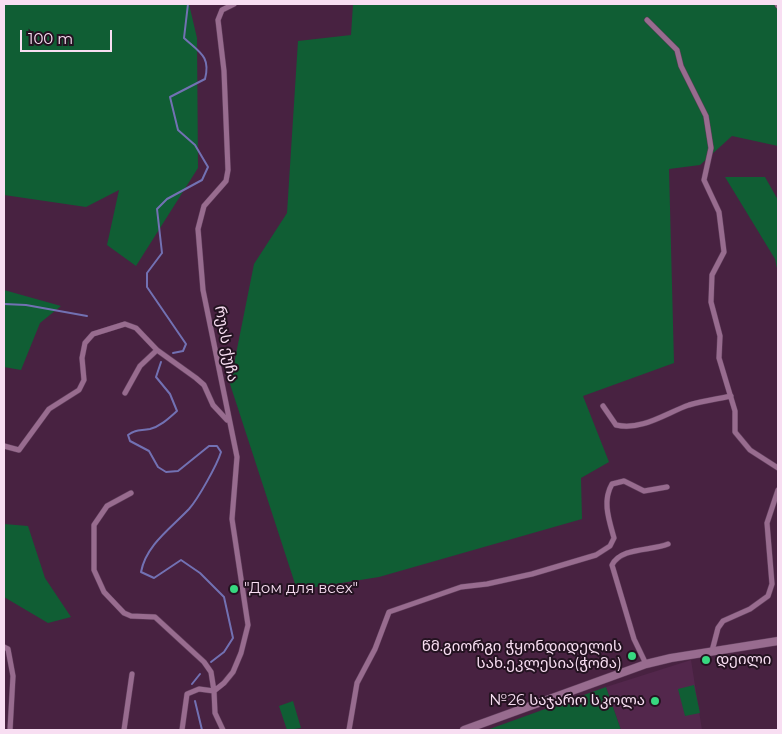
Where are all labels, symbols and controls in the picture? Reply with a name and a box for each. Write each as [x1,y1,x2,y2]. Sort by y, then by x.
scale bar [22,20,115,52]
text: 100 m [28,29,73,48]
street label: რუას ქუჩა [210,304,242,384]
place label: "Дом для всех" [244,580,358,598]
marker: "Дом для всех" [228,583,240,595]
place label: წმ.გიორგი ჭყონდიდელის სახ.ეკლესია(ჭომა) [422,638,622,673]
marker: წმ.გიორგი ჭყონდიდელის სახ.ეკლესია(ჭომა) [626,650,638,662]
place label: დეილი [716,651,771,669]
marker: დეილი [700,654,712,666]
place label: №26 საჯარო სკოლა [489,692,645,710]
marker: №26 საჯარო სკოლა [649,695,661,707]

